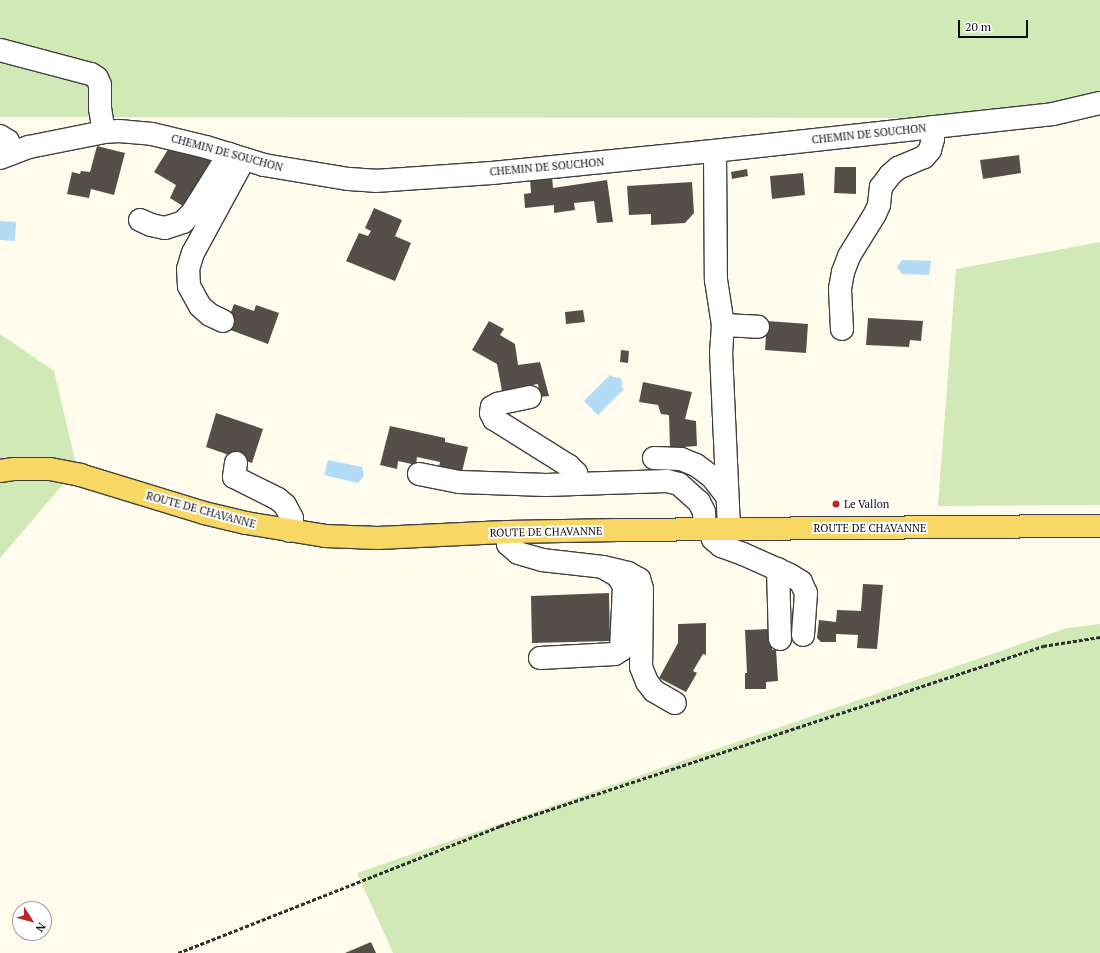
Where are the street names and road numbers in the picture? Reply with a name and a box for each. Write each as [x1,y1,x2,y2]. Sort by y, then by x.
street label: CHEMIN DE SOUCHON [811,121,927,147]
street label: CHEMIN DE SOUCHON [170,132,284,174]
street label: CHEMIN DE SOUCHON [489,155,605,179]
street label: ROUTE DE CHAVANNE [145,489,257,531]
street label: ROUTE DE CHAVANNE [814,521,926,535]
street label: ROUTE DE CHAVANNE [489,524,603,540]

